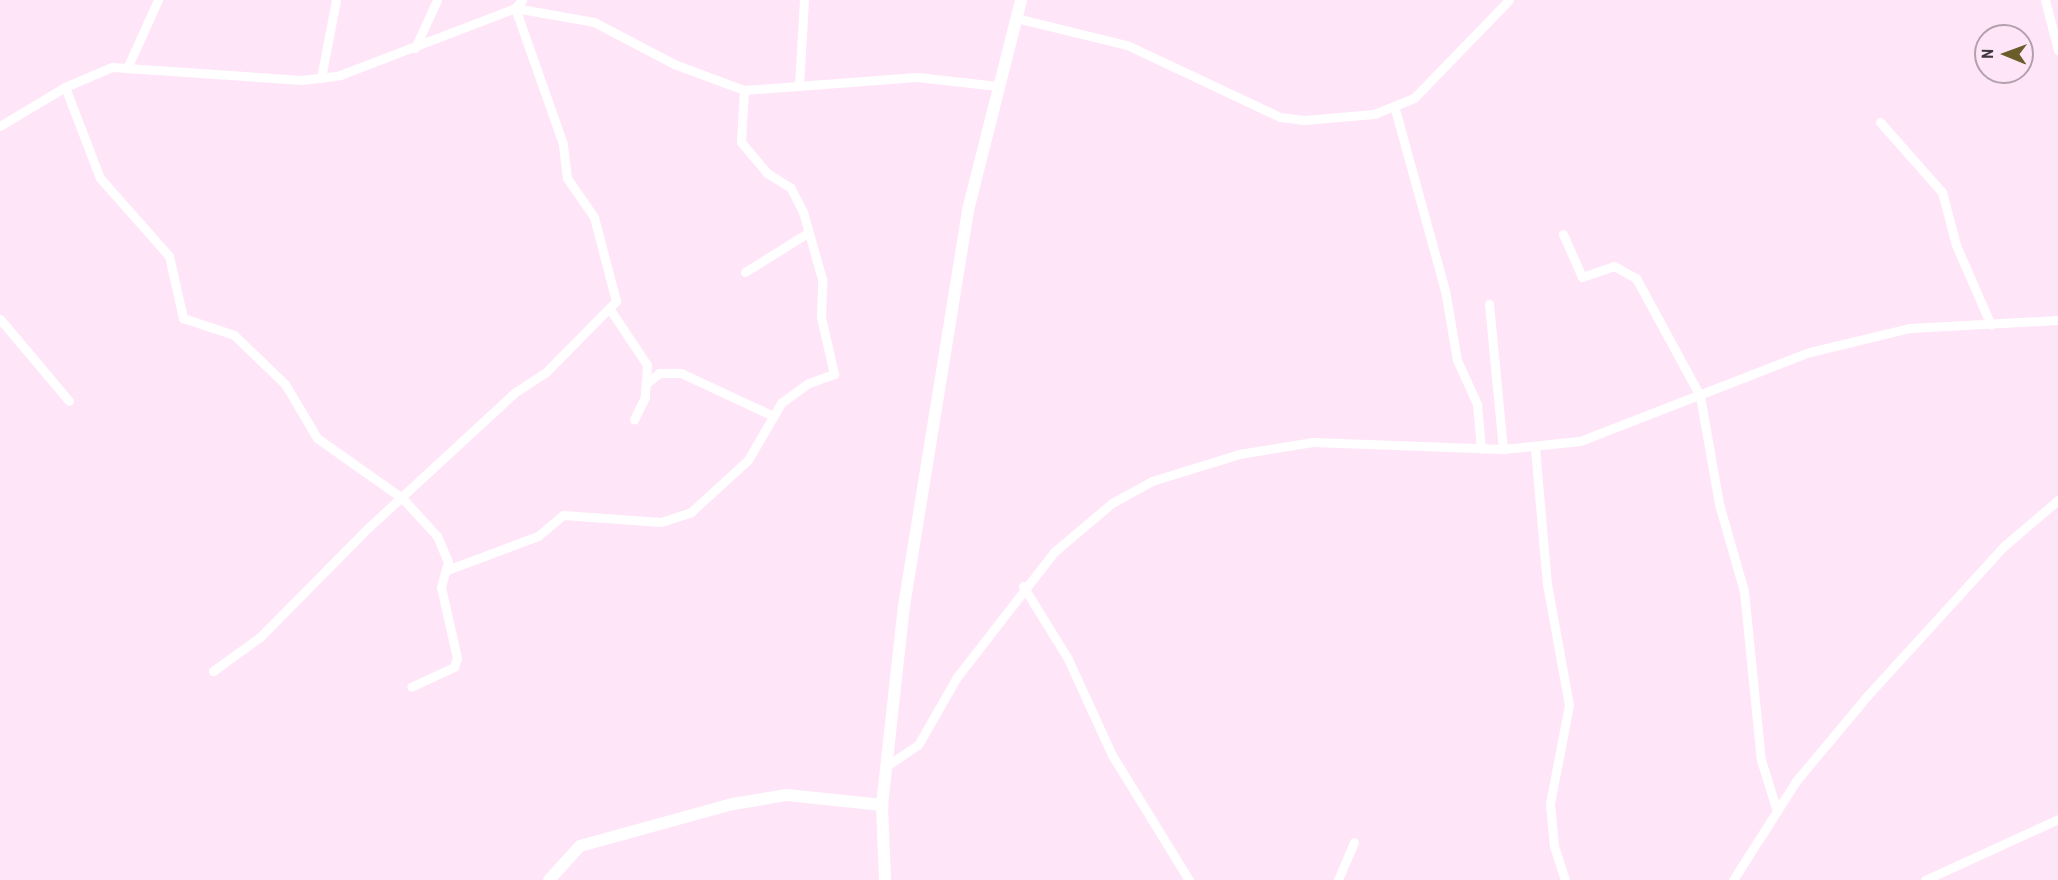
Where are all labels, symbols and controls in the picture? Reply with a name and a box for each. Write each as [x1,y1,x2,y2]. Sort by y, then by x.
north arrow [1974,24,2034,84]
text: N [1978,49,1997,59]

